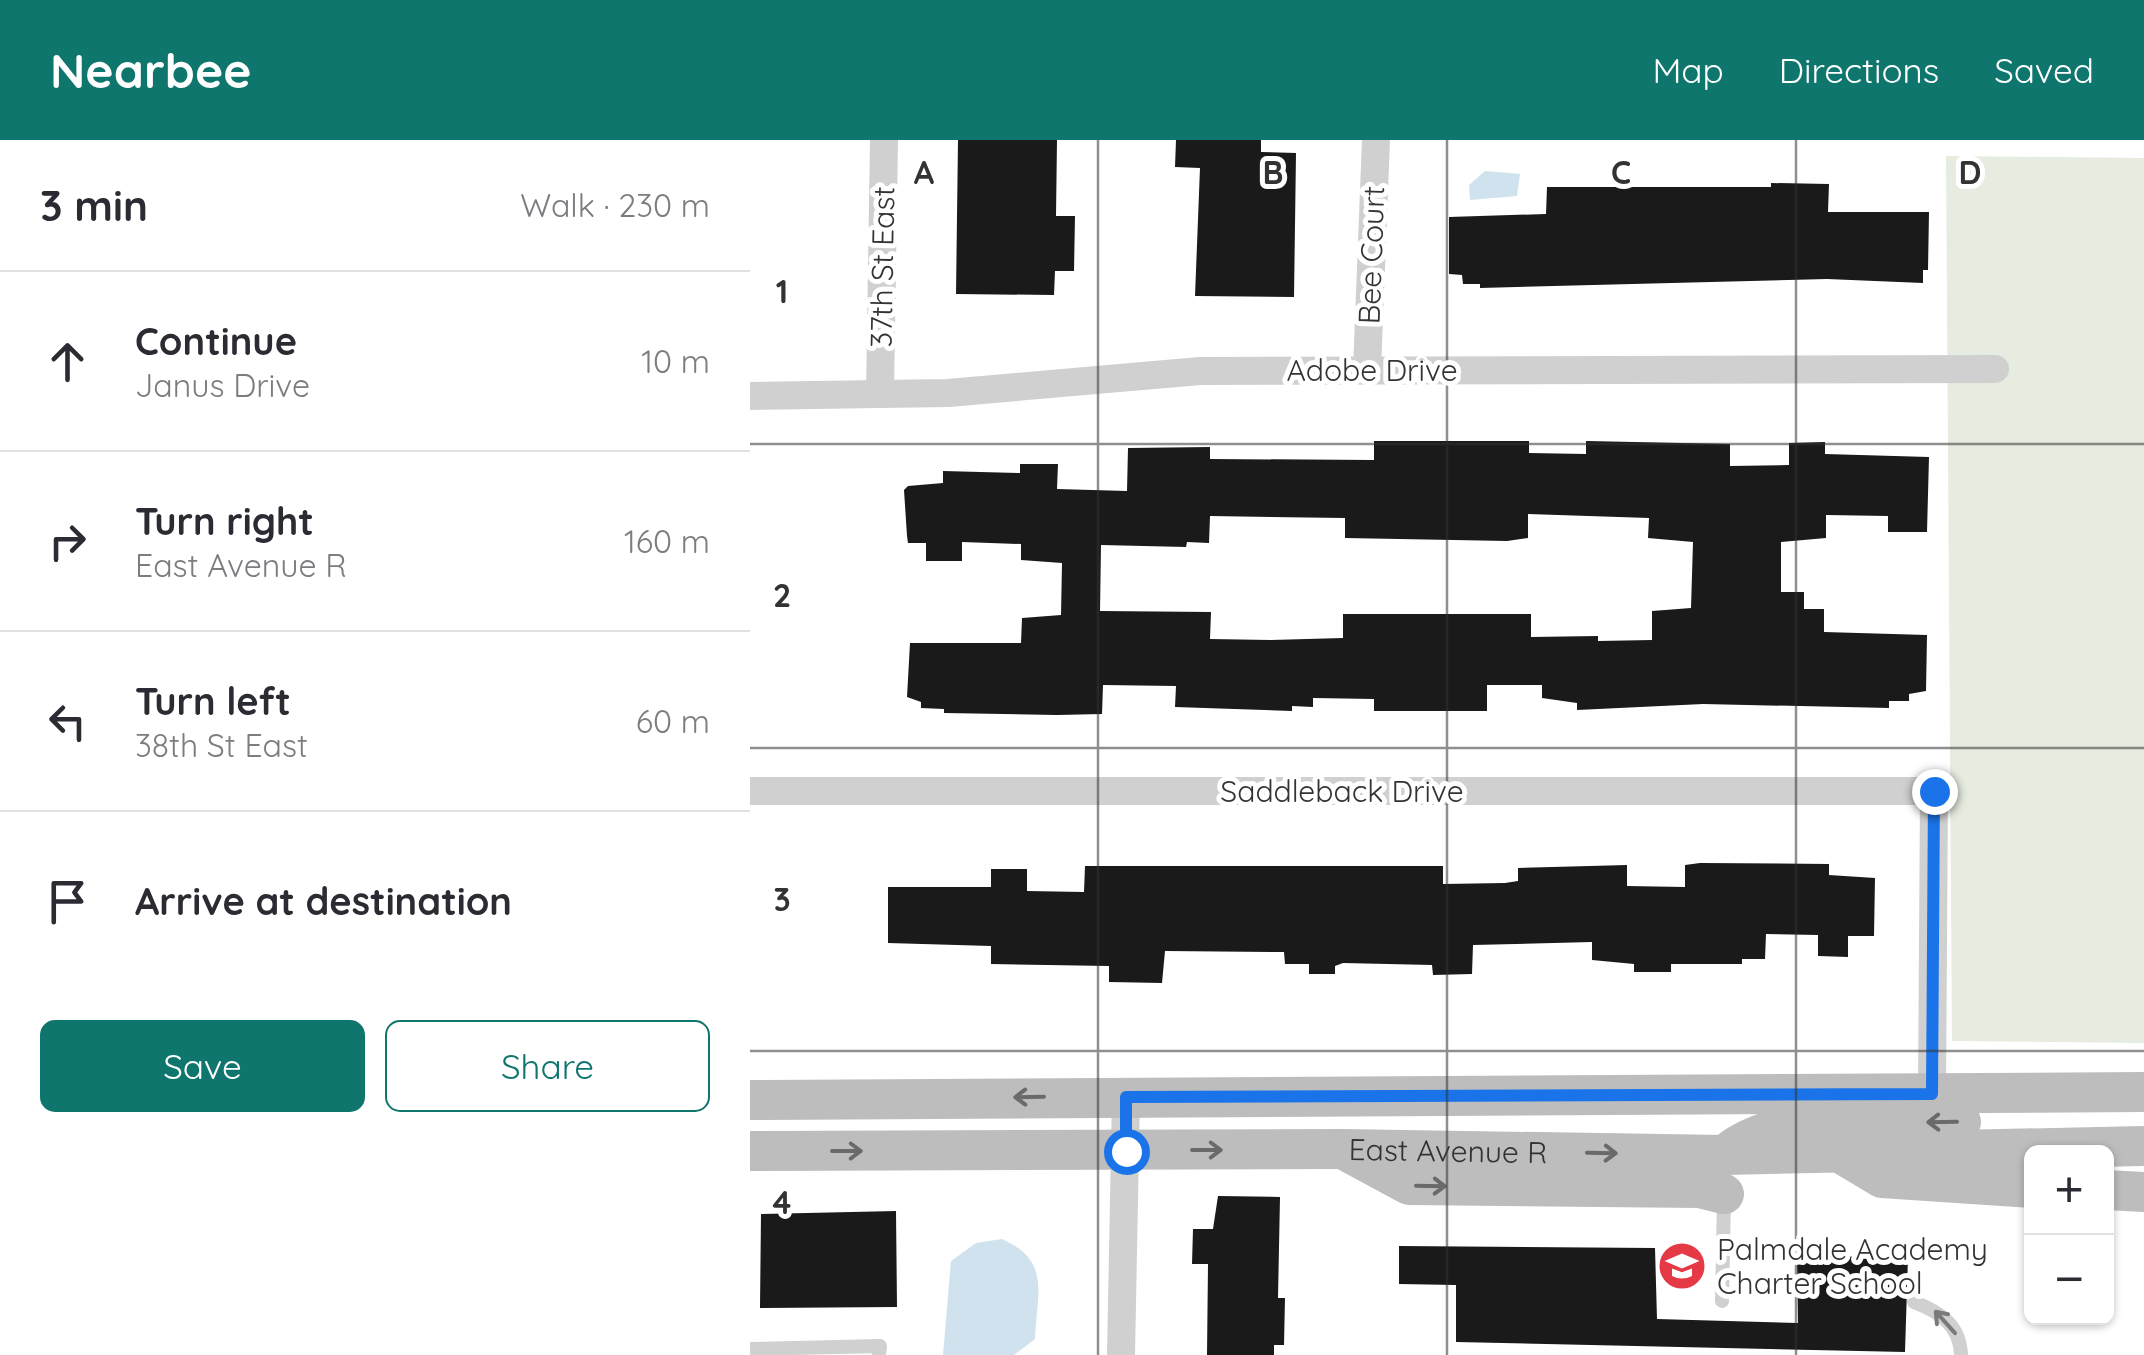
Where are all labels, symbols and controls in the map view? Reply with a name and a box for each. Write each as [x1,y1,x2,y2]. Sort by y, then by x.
text: Nearbee [50,40,252,100]
text: Map [1652,48,1724,92]
text: Directions [1779,48,1939,92]
text: Saved [1994,48,2094,92]
text: A [914,152,935,192]
text: B [1263,152,1283,192]
text: C [1611,152,1631,192]
text: D [1959,152,1981,192]
text: 3 min [40,179,148,232]
text: Walk · 230 m [520,185,710,225]
street label: Bee Court [1350,185,1392,325]
street label: 37th St East [862,186,902,348]
text: 1 [776,271,788,311]
text: Continue [135,317,297,365]
icon: ahead [40,334,95,389]
text: 10 m [641,341,710,381]
street label: Adobe Drive [1286,351,1458,389]
text: Janus Drive [135,365,310,405]
text: Turn right [135,497,314,545]
icon: right [40,514,95,569]
text: 160 m [624,521,710,561]
text: East Avenue R [135,545,347,585]
text: 2 [773,575,791,615]
text: Turn left [135,677,291,725]
icon: left [40,694,95,749]
text: 60 m [636,701,710,741]
text: 38th St East [135,725,308,765]
route end [1912,769,1958,815]
street label: Saddleback Drive [1220,772,1464,810]
icon: arrive [40,874,95,929]
text: Arrive at destination [135,877,512,925]
text: 3 [773,879,791,919]
button: Save [40,1020,365,1112]
button: Share [385,1020,710,1112]
one-way arrow [1013,1088,1045,1107]
one-way arrow [1926,1112,1958,1132]
route start [1104,1129,1150,1175]
street label: East Avenue R [1348,1130,1548,1171]
one-way arrow [1190,1140,1223,1160]
one-way arrow [830,1142,863,1160]
one-way arrow [1586,1144,1618,1163]
map controls [2024,1145,2114,1325]
button: + [2024,1145,2114,1235]
one-way arrow [1414,1176,1446,1196]
text: 4 [773,1182,792,1222]
place label: Palmdale Academy Charter School [1717,1230,1988,1302]
button: − [2024,1235,2114,1325]
school or university icon: Palmdale Academy Charter School [1656,1240,1708,1292]
one-way arrow [1934,1310,1957,1335]

